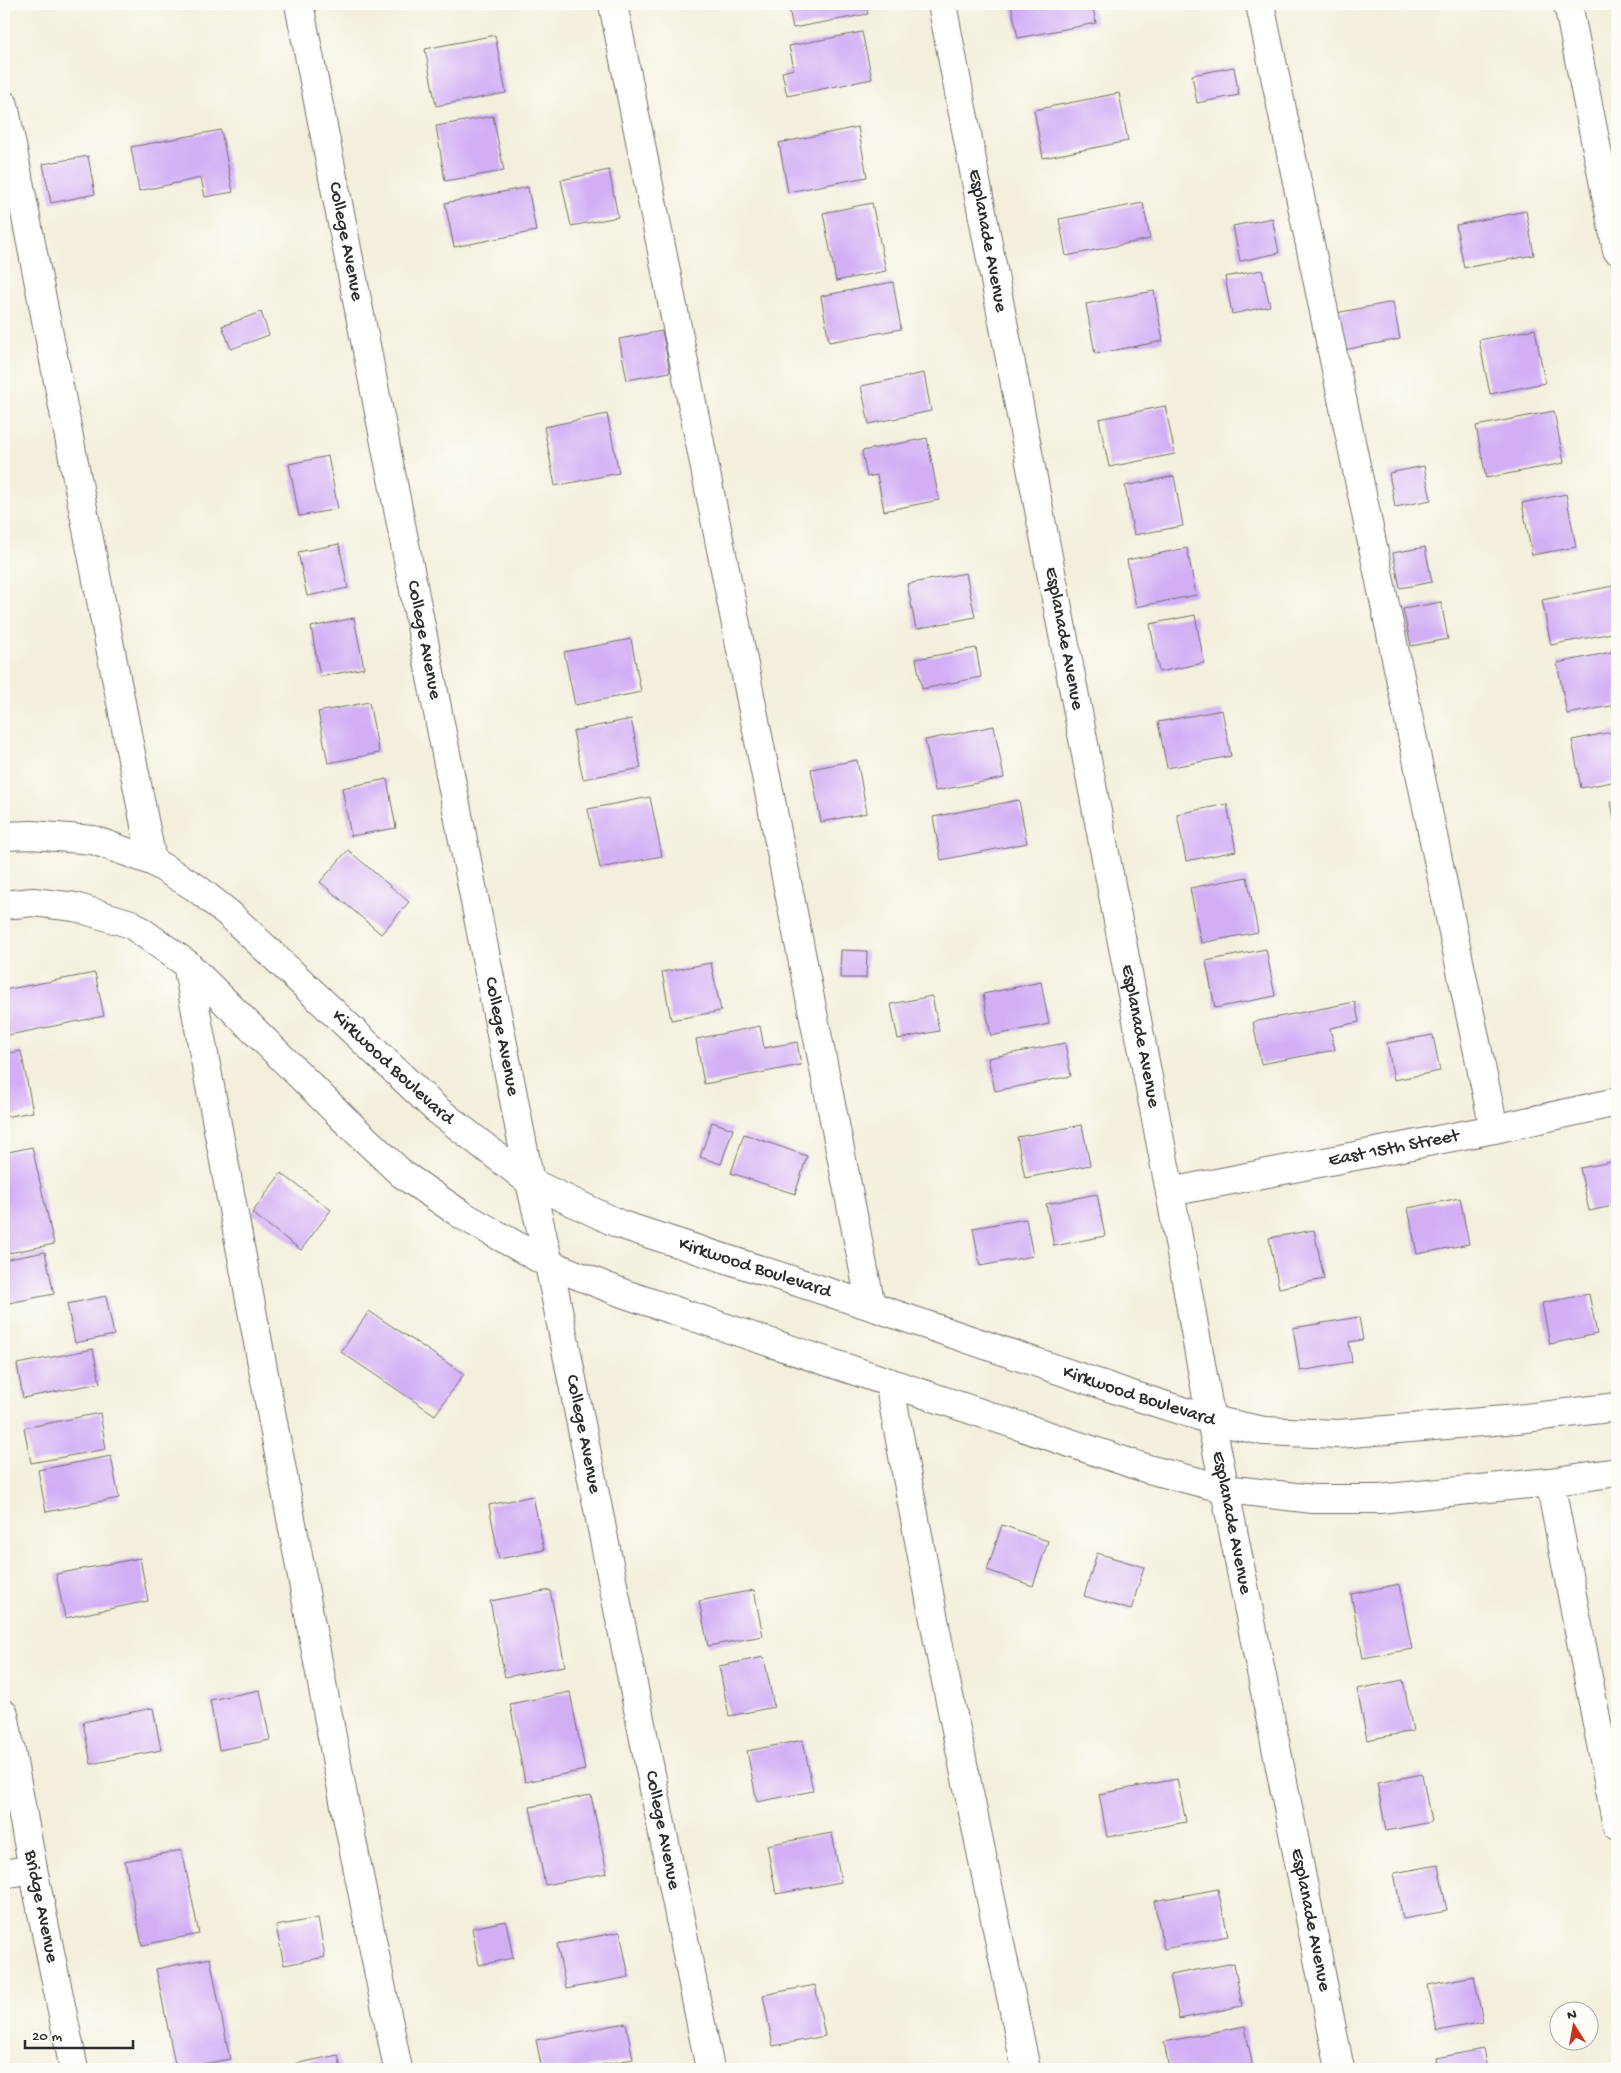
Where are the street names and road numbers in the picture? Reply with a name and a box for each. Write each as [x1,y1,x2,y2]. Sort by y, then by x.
street label: Esplanade Avenue [962,167,1012,314]
street label: College Avenue [323,180,369,303]
street label: Esplanade Avenue [1039,565,1089,712]
street label: College Avenue [401,578,447,702]
street label: Esplanade Avenue [1115,963,1165,1110]
street label: College Avenue [479,975,524,1098]
street label: Kirkwood Boulevard [327,1005,460,1131]
street label: East 15th Street [1327,1124,1463,1172]
street label: Kirkwood Boulevard [675,1233,836,1304]
street label: Kirkwood Boulevard [1059,1361,1220,1433]
street label: College Avenue [560,1373,606,1496]
street label: Esplanade Avenue [1206,1449,1257,1596]
street label: College Avenue [639,1769,685,1892]
street label: Esplanade Avenue [1285,1846,1336,1994]
street label: Bridge Avenue [18,1848,63,1965]

